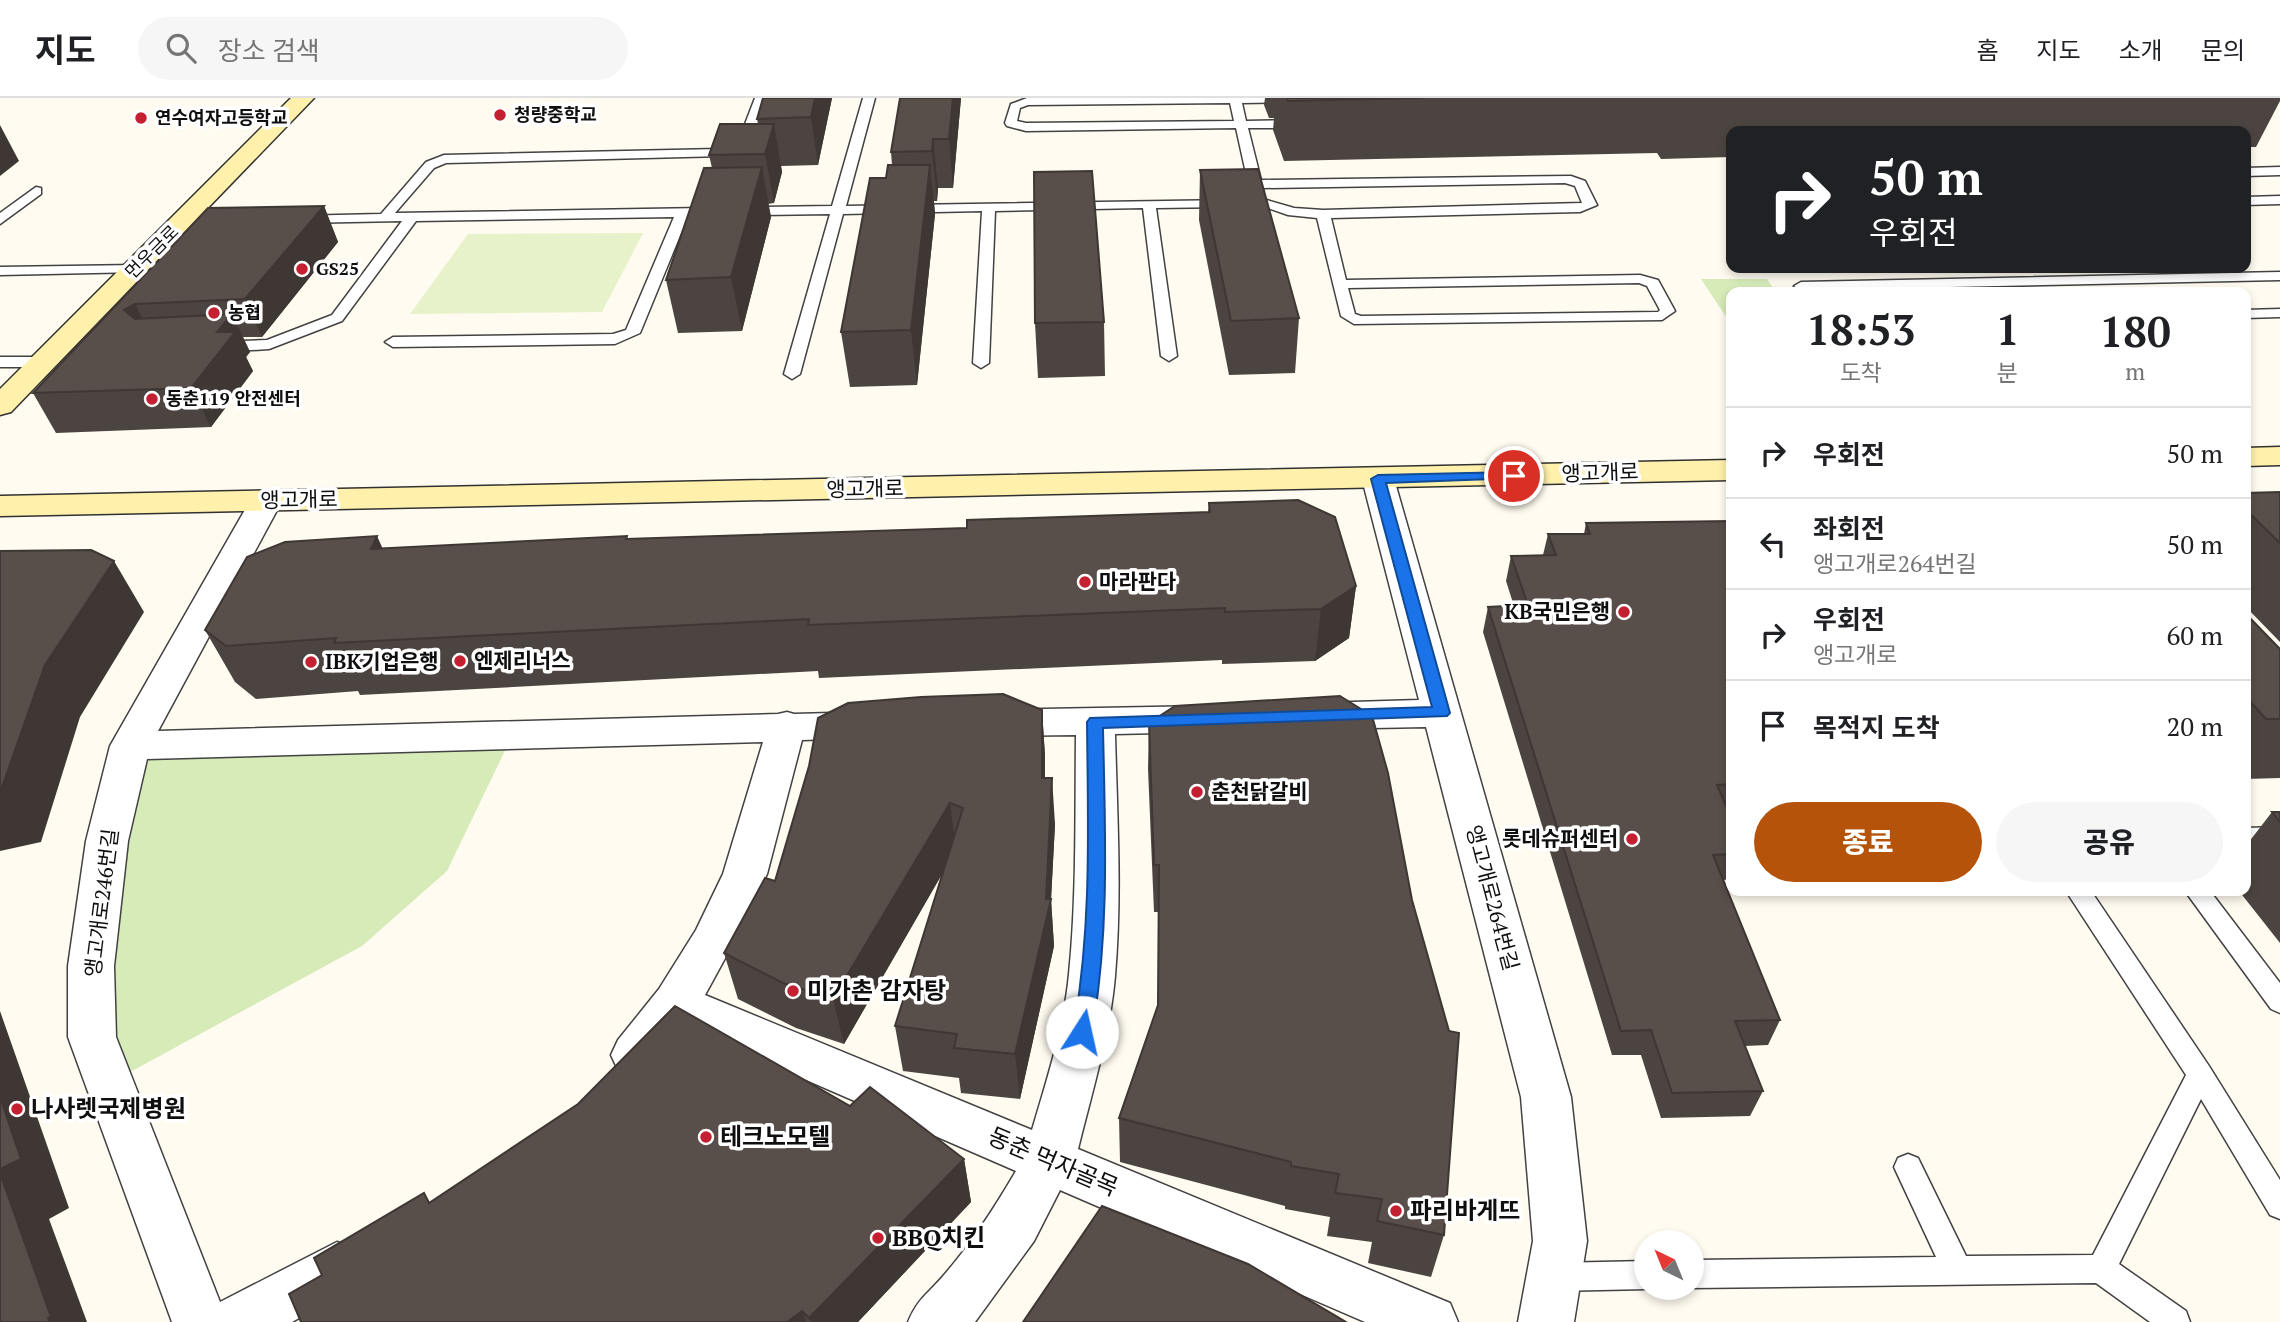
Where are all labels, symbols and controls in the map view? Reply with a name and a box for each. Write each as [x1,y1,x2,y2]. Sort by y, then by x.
search box [138,17,628,80]
text: 지도 [35,28,96,71]
icon: search [162,29,200,67]
text: 장소 검색 [218,33,320,67]
text: 홈 [1976,34,1998,66]
text: 지도 [2036,34,2081,66]
text: 소개 [2119,34,2163,66]
text: 문의 [2201,34,2245,66]
place label: 청량중학교 [514,102,597,126]
place label: 연수여자고등학교 [155,105,287,129]
marker: 청량중학교 [492,107,508,123]
marker: 연수여자고등학교 [133,110,149,126]
text: 50 m [1869,144,1983,209]
icon: right [1754,154,1845,245]
text: 우회전 [1869,211,1957,253]
street label: 먼우금로 [119,219,183,283]
place label: GS25 [316,256,359,280]
marker: GS25 [294,261,310,277]
place label: 농협 [228,300,261,324]
text: 18:53 [1806,301,1916,357]
text: 1 [1996,301,2019,357]
text: 180 [2100,303,2171,359]
marker: 농협 [206,305,222,321]
text: m [2125,356,2145,387]
text: 도착 [1840,357,1882,388]
text: 분 [1997,357,2018,388]
place label: 동춘119 안전센터 [166,386,301,410]
marker: 동춘119 안전센터 [144,391,160,407]
icon: right [1754,434,1792,472]
text: 50 m [2167,436,2223,470]
text: 우회전 [1813,437,1885,471]
pin [1484,446,1544,506]
icon: arrive [1495,457,1533,495]
street label: 앵고개로 [1561,457,1639,487]
street label: 앵고개로 [826,473,904,503]
street label: 앵고개로 [260,484,338,514]
text: 좌회전 [1813,511,1885,545]
icon: left [1754,525,1792,563]
text: 50 m [2167,527,2223,561]
text: 앵고개로264번길 [1813,548,1977,579]
place label: 마라판다 [1099,567,1176,595]
marker: 마라판다 [1077,574,1093,590]
place label: KB국민은행 [1504,597,1610,625]
text: 우회전 [1813,602,1885,636]
marker: KB국민은행 [1616,604,1632,620]
icon: right [1754,616,1792,654]
text: 60 m [2167,618,2223,652]
text: 앵고개로 [1813,639,1898,670]
place label: 엔제리너스 [474,646,571,674]
place label: IBK기업은행 [325,647,439,675]
marker: 엔제리너스 [452,653,468,669]
marker: IBK기업은행 [303,654,319,670]
icon: arrive [1754,707,1792,745]
text: 20 m [2167,709,2223,743]
text: 목적지 도착 [1813,710,1940,744]
place label: 춘천닭갈비 [1211,777,1308,805]
marker: 춘천닭갈비 [1189,784,1205,800]
button: 종료 [1754,802,1982,882]
button: 공유 [1996,802,2223,882]
street label: 앵고개로264번길 [1460,822,1526,974]
place label: 롯데슈퍼센터 [1502,824,1618,852]
street label: 앵고개로246번길 [78,827,124,979]
marker: 롯데슈퍼센터 [1624,831,1640,847]
place label: 미가촌 감자탕 [807,974,946,1006]
marker: 미가촌 감자탕 [785,983,801,999]
position arrow [1045,995,1119,1069]
place label: 나사렛국제병원 [31,1092,186,1124]
marker: 나사렛국제병원 [9,1101,25,1117]
street label: 동춘 먹자골목 [983,1119,1123,1203]
place label: 테크노모텔 [720,1120,830,1152]
marker: 테크노모텔 [698,1129,714,1145]
place label: 파리바게뜨 [1410,1194,1520,1226]
marker: 파리바게뜨 [1388,1203,1404,1219]
place label: BBQ치킨 [892,1221,985,1253]
marker: BBQ치킨 [870,1230,886,1246]
north arrow [1634,1230,1704,1300]
map controls [1634,1230,1704,1300]

